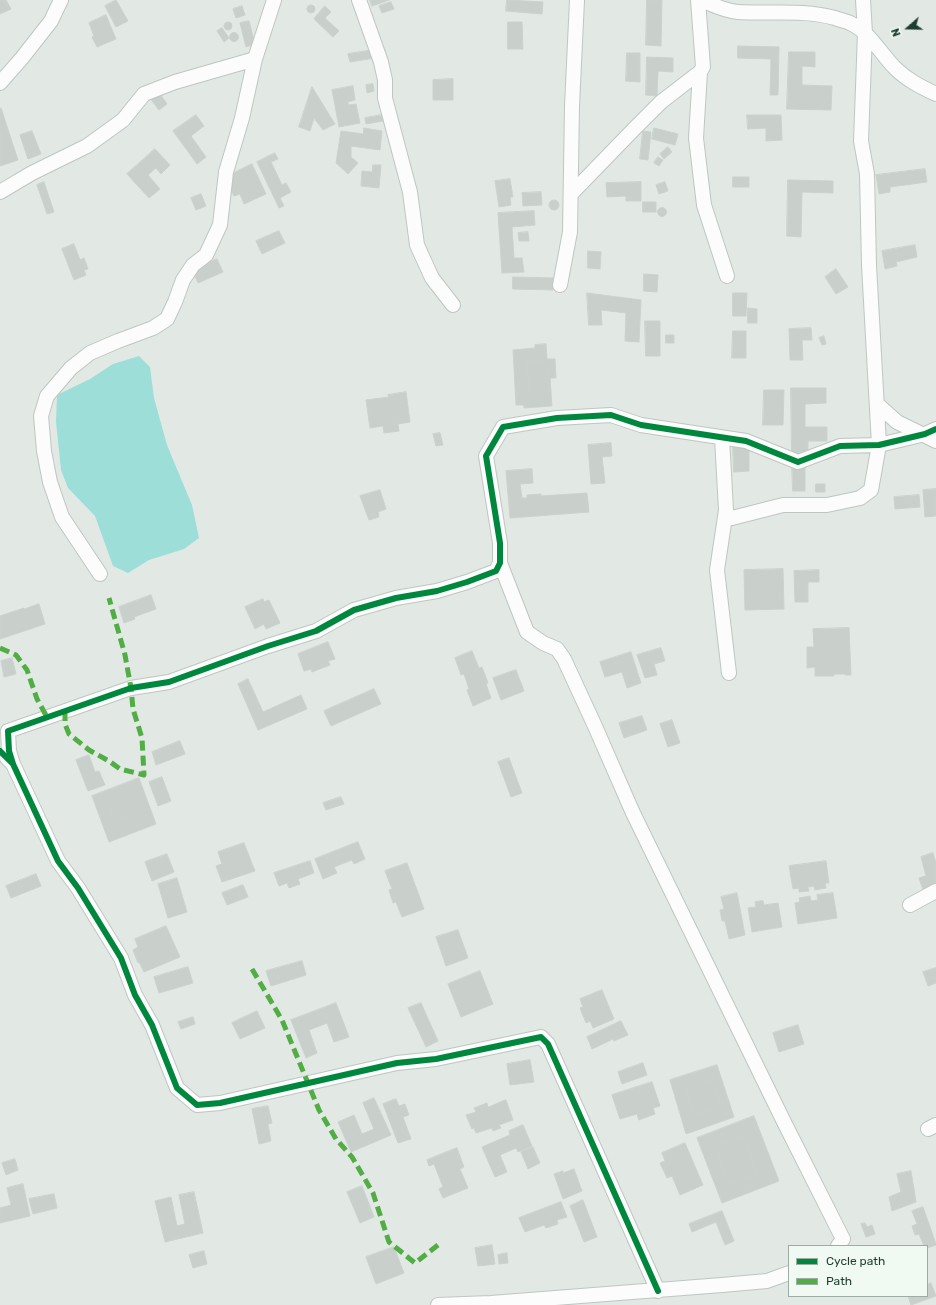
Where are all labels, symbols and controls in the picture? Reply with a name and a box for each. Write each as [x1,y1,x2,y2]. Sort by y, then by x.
north arrow [888,8,928,48]
text: N [889,26,904,38]
legend [788,1245,928,1297]
text: Cycle path [826,1254,885,1268]
text: Path [826,1274,852,1288]

